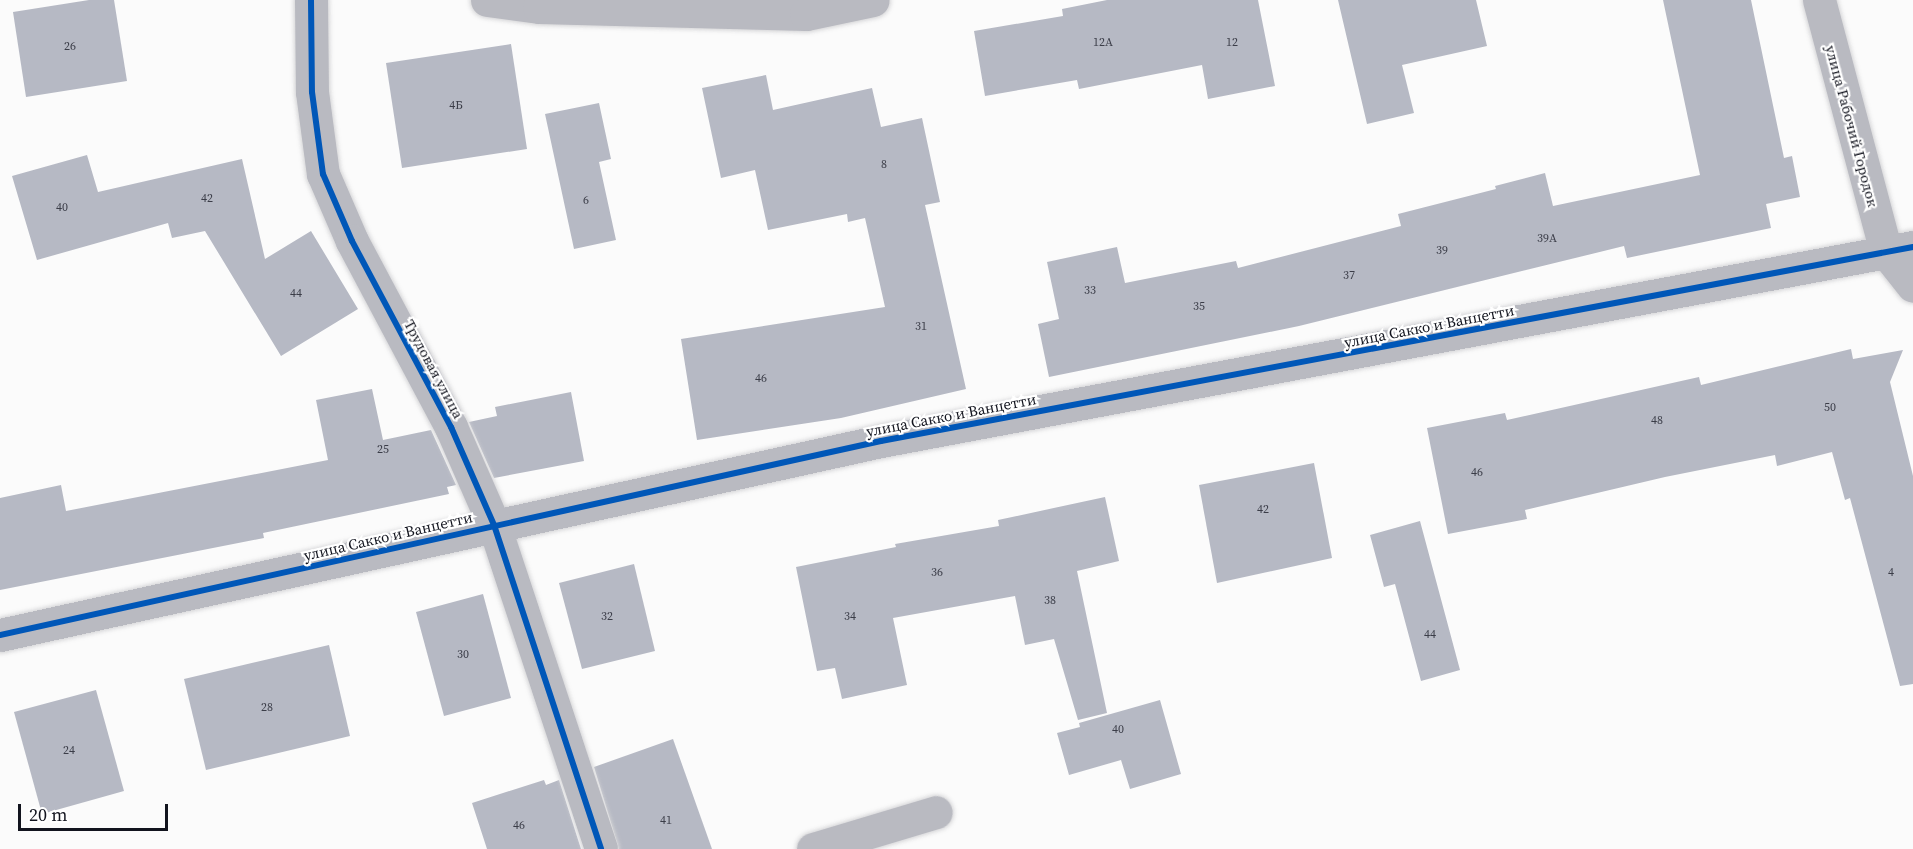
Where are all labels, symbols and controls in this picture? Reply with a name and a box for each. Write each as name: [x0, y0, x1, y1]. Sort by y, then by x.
house number: 12А: [1093, 36, 1113, 50]
house number: 12: [1226, 36, 1238, 50]
house number: 26: [64, 40, 76, 54]
street label: улица Рабочий Городок: [1822, 43, 1882, 209]
house number: 4Б: [449, 99, 463, 113]
house number: 8: [881, 158, 887, 172]
house number: 42: [201, 192, 213, 206]
house number: 6: [583, 194, 589, 208]
house number: 40: [56, 201, 68, 215]
house number: 39А: [1537, 232, 1557, 246]
house number: 39: [1436, 244, 1448, 258]
house number: 37: [1343, 269, 1355, 283]
house number: 33: [1084, 284, 1096, 298]
house number: 44: [290, 287, 302, 301]
house number: 35: [1193, 300, 1205, 314]
street label: улица Сакко и Ванцетти: [1342, 301, 1516, 351]
street label: Трудовая улица: [400, 316, 468, 422]
house number: 31: [915, 320, 927, 334]
house number: 46: [755, 372, 767, 386]
street label: улица Сакко и Ванцетти: [864, 390, 1038, 440]
house number: 50: [1824, 401, 1836, 415]
house number: 48: [1651, 414, 1663, 428]
house number: 25: [377, 443, 389, 457]
house number: 46: [1471, 466, 1483, 480]
house number: 42: [1257, 503, 1269, 517]
street label: улица Сакко и Ванцетти: [302, 508, 474, 564]
house number: 36: [931, 566, 943, 580]
house number: 4: [1888, 566, 1894, 580]
house number: 38: [1044, 594, 1056, 608]
house number: 32: [601, 610, 613, 624]
house number: 34: [844, 610, 856, 624]
house number: 44: [1424, 628, 1436, 642]
house number: 30: [457, 648, 469, 662]
house number: 28: [261, 701, 273, 715]
house number: 40: [1112, 723, 1124, 737]
house number: 24: [63, 744, 75, 758]
scale bar: [21, 792, 171, 830]
text: 20 m: [29, 802, 67, 827]
house number: 41: [660, 814, 672, 828]
house number: 46: [513, 819, 525, 833]

